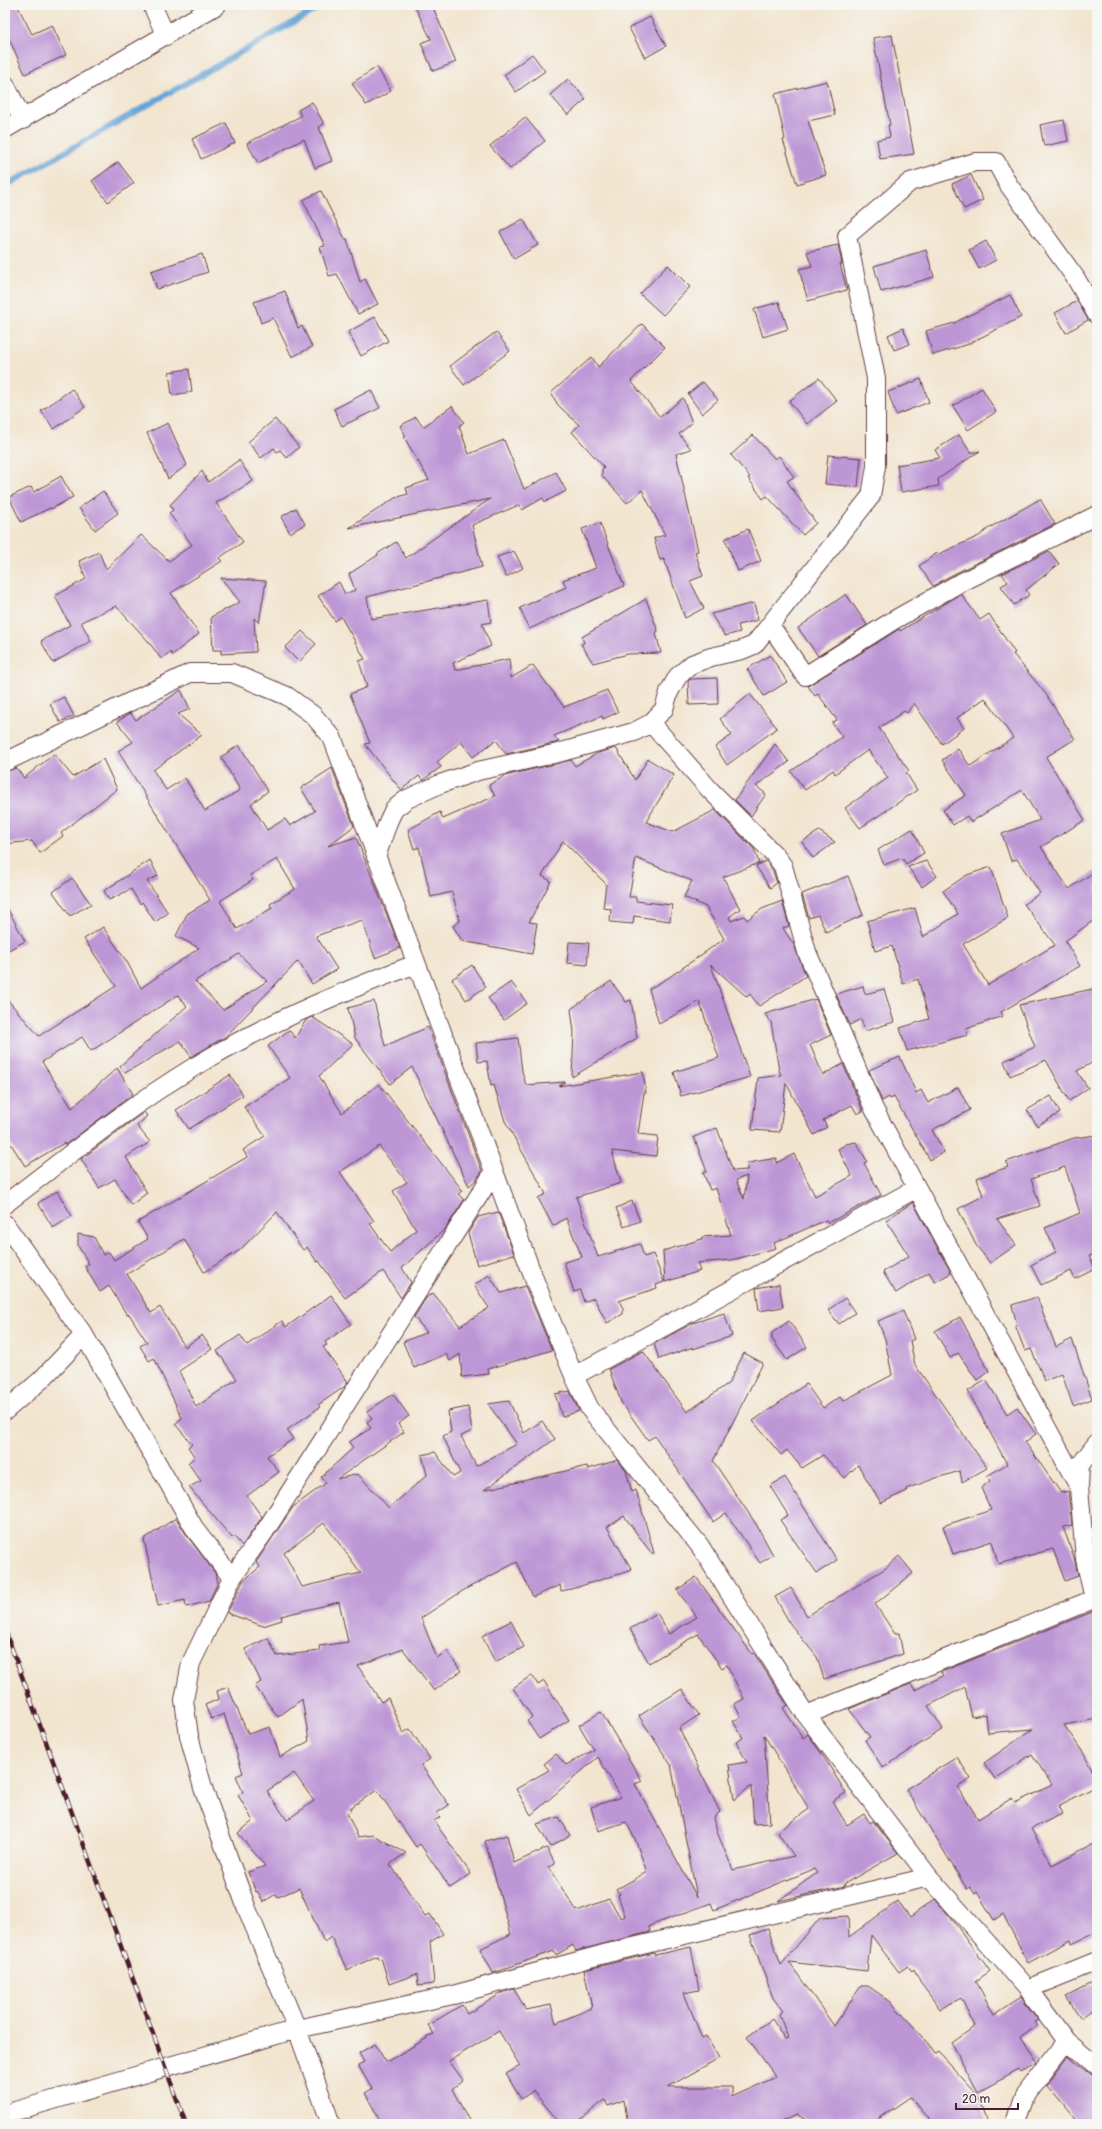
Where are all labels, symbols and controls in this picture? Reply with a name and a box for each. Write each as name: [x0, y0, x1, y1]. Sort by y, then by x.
scale bar: [956, 2085, 1018, 2111]
text: 20 m: [962, 2092, 991, 2107]

